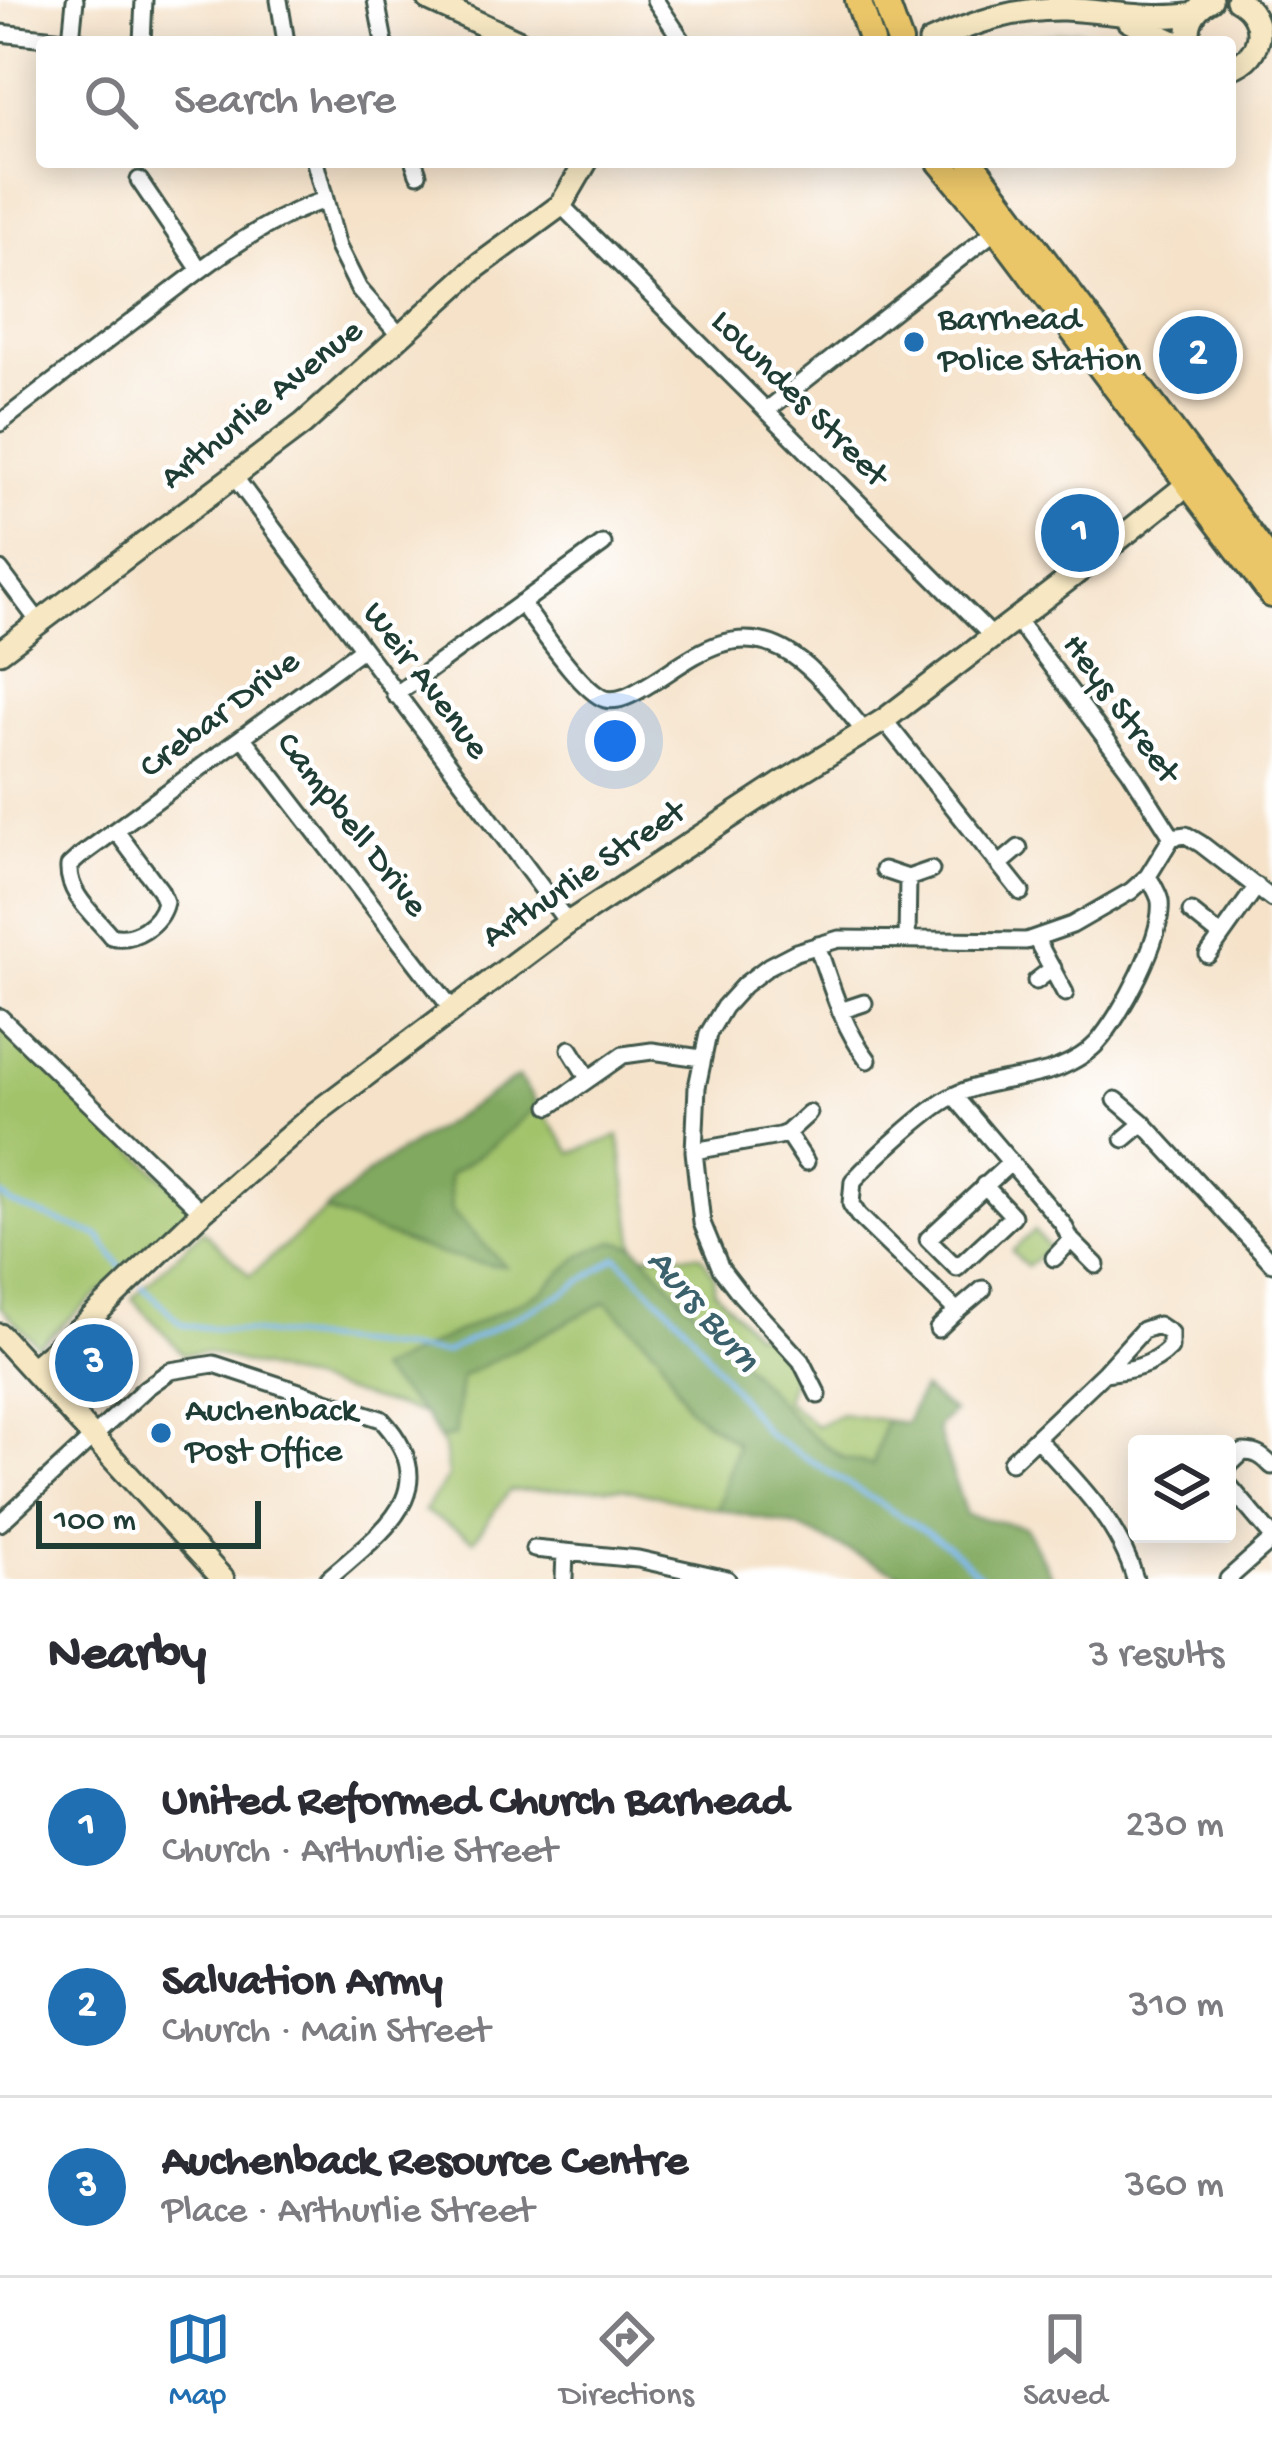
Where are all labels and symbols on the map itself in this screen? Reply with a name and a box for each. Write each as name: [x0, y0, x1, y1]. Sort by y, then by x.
place label: Barrhead Police Station: [937, 300, 1141, 384]
street label: Lowndes Street: [700, 302, 898, 500]
pin: 2: [1159, 310, 1237, 400]
street label: Arthurlie Avenue: [153, 311, 374, 501]
marker: Barrhead Police Station: [901, 329, 927, 355]
pin: 1: [1041, 488, 1119, 578]
street label: Weir Avenue: [351, 595, 498, 770]
street label: Heys Street: [1050, 627, 1190, 796]
street label: Crebar Drive: [132, 642, 310, 790]
your location: [585, 711, 645, 771]
street label: Campbell Drive: [264, 725, 436, 928]
street label: Arthurlie Street: [475, 790, 698, 960]
water label: Aurs Burn: [635, 1241, 768, 1384]
pin: 3: [55, 1318, 133, 1408]
place label: Auchenback Post Office: [184, 1391, 361, 1475]
marker: Auchenback Post Office: [148, 1420, 174, 1446]
scale bar: [36, 1495, 261, 1548]

